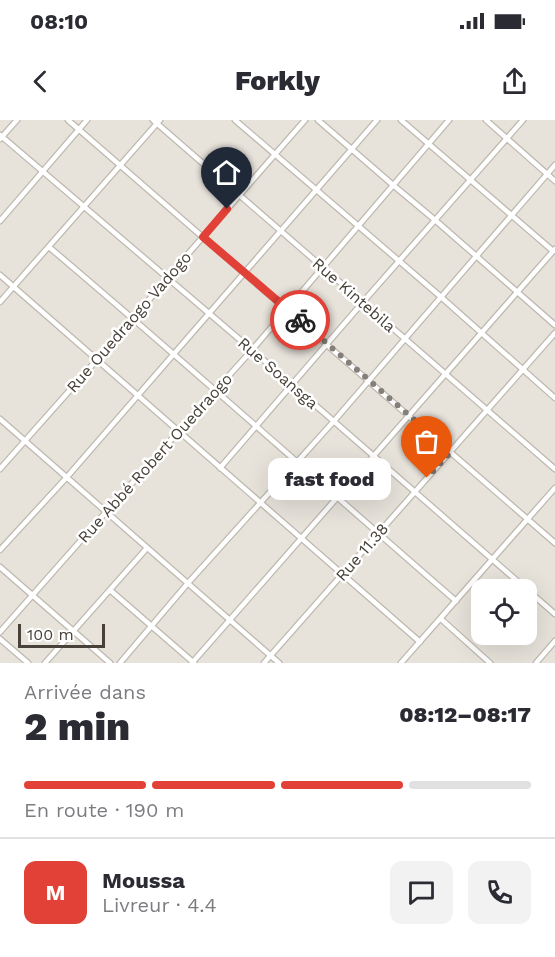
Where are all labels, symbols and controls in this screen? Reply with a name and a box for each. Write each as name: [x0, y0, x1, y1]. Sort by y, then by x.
text: 08:10: [30, 9, 88, 34]
icon: back: [24, 65, 57, 98]
text: Forkly: [235, 65, 320, 97]
icon: share: [498, 65, 531, 98]
pin: [201, 147, 252, 209]
icon: home: [210, 156, 243, 189]
street label: Rue Ouedraogo Vadogo: [63, 248, 195, 396]
street label: Rue Kintebila: [309, 254, 399, 336]
courier: [270, 290, 330, 350]
icon: bike: [284, 304, 317, 337]
street label: Rue Soansga: [234, 333, 322, 413]
street label: Rue Abbé Robert Ouedraogo: [74, 369, 236, 547]
pin: [401, 416, 452, 478]
icon: bag: [410, 425, 443, 458]
callout: fast food: [268, 457, 391, 499]
text: fast food: [285, 467, 374, 491]
street label: Rue 11.38: [332, 519, 392, 585]
map controls: [471, 579, 537, 645]
button: locate: [471, 579, 537, 645]
scale bar: [18, 621, 105, 648]
text: 100 m: [27, 625, 74, 644]
text: Arrivée dans: [24, 680, 146, 704]
text: 08:12–08:17: [399, 702, 531, 727]
text: 2 min: [24, 704, 130, 749]
text: En route · 190 m: [24, 798, 184, 822]
button: chat: [390, 861, 453, 924]
button: phone: [468, 861, 531, 924]
text: Moussa: [102, 868, 185, 893]
text: M: [45, 880, 66, 905]
text: Livreur · 4.4: [102, 893, 217, 917]

